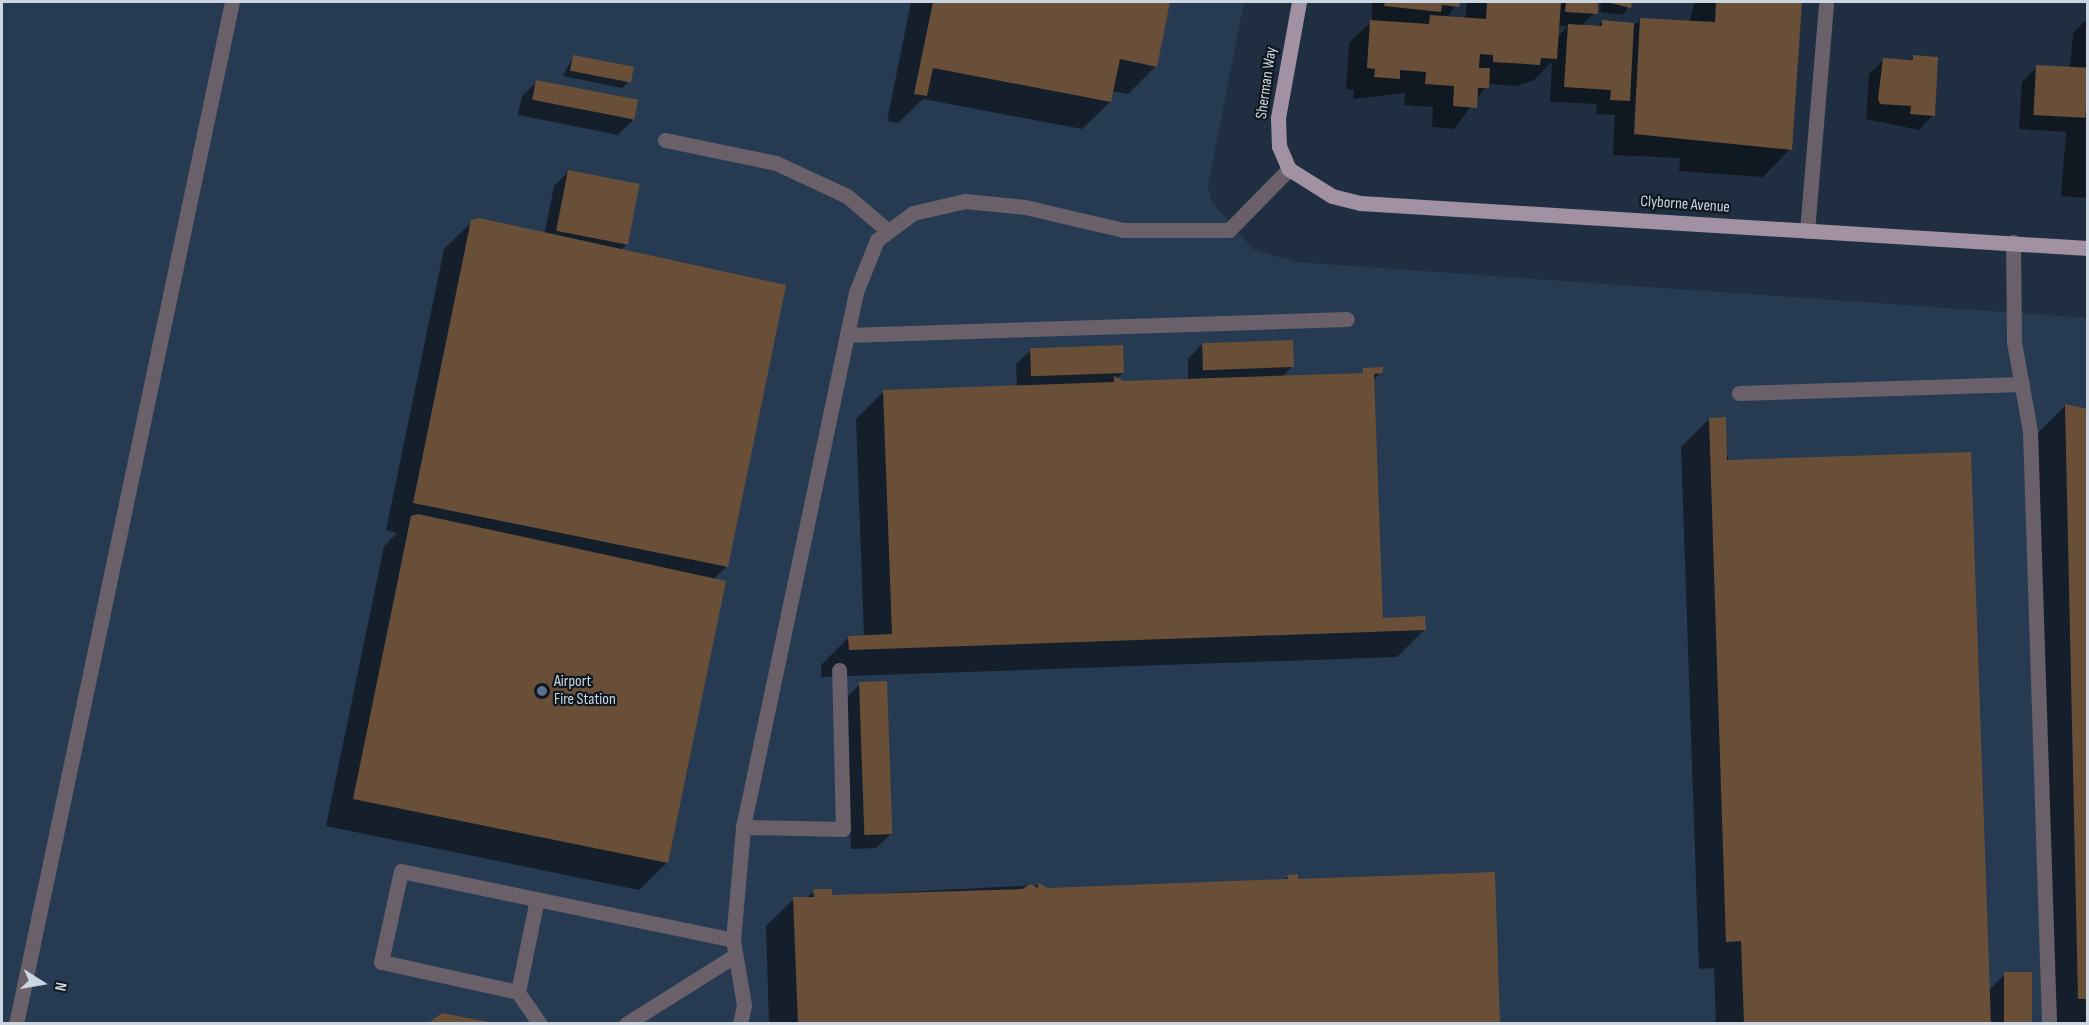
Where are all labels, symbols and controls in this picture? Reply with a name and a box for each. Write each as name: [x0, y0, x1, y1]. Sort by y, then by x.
street label: Sherman Way: [1252, 46, 1282, 120]
street label: Clyborne Avenue: [1640, 192, 1730, 218]
place label: Airport Fire Station: [554, 672, 616, 710]
marker: Airport Fire Station: [535, 684, 549, 698]
north arrow: [12, 953, 72, 1013]
text: N: [50, 981, 70, 993]

